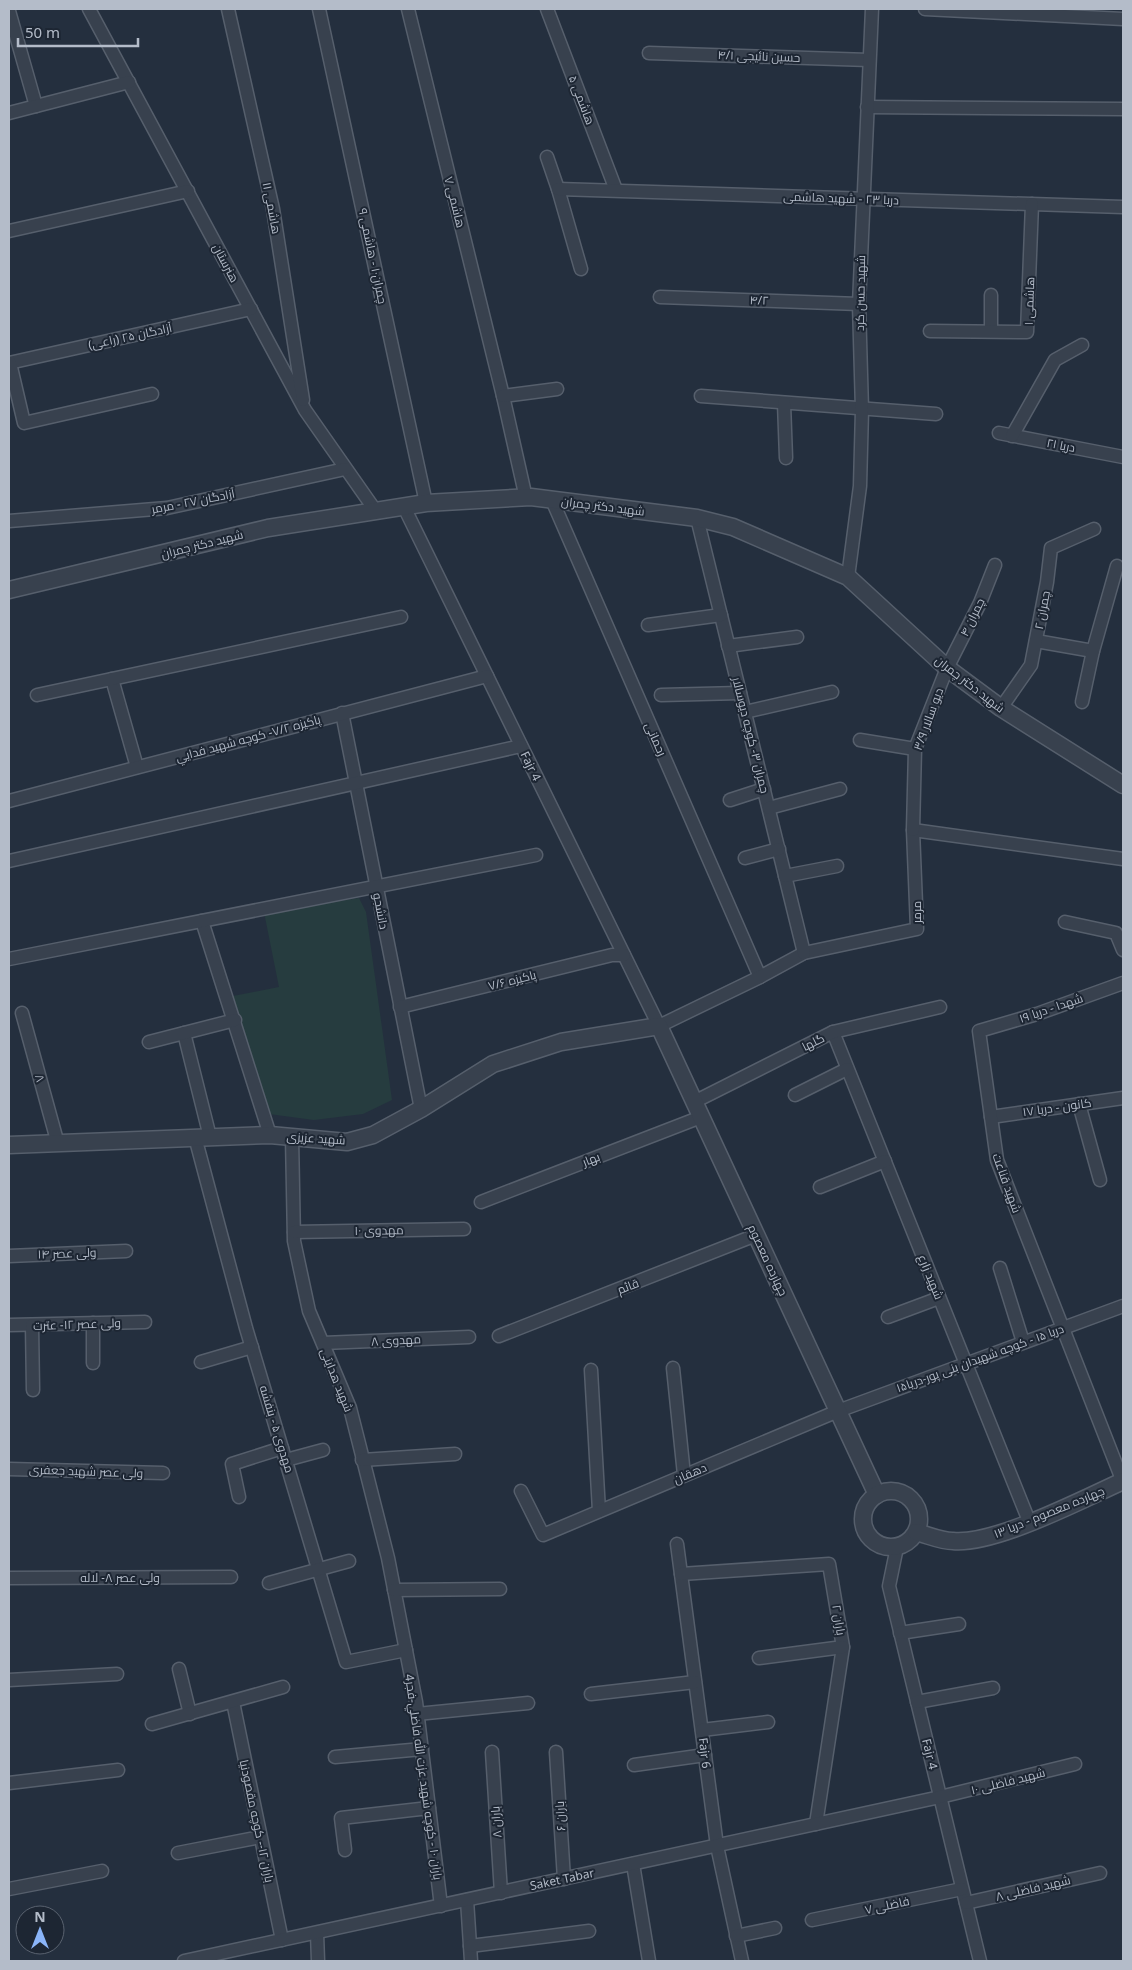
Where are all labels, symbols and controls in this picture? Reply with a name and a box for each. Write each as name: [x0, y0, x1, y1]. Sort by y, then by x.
scale bar: [18, 15, 138, 47]
text: 50 m: [25, 22, 60, 42]
street label: حسین نائیجی ۴/۱: [717, 46, 801, 66]
street label: هاشمی ۵: [565, 73, 599, 127]
street label: هاشمی ۷: [440, 175, 470, 229]
street label: هاشمی ۱۱: [259, 181, 285, 235]
street label: دریا ۲۳ - شهید هاشمی: [783, 187, 899, 209]
street label: چمران۱۰ - هاشمی ۹: [354, 207, 391, 306]
street label: هنرستان: [209, 241, 243, 285]
street label: شهید حسن کرد: [851, 255, 869, 331]
street label: هاشمی ۱: [1020, 276, 1038, 326]
street label: ۴/۲: [749, 291, 769, 309]
street label: آزادگان ۲۵ (راعی): [86, 319, 174, 353]
street label: دریا ۲۱: [1045, 434, 1077, 456]
street label: آزادگان ۲۷ - مرمر: [149, 484, 237, 518]
street label: شهید دکتر چمران: [560, 492, 646, 521]
street label: شهید دکتر چمران: [159, 526, 245, 563]
street label: چمران ۲: [1030, 589, 1055, 631]
street label: چمران ۴: [955, 595, 989, 639]
street label: شهید دکتر چمران: [931, 651, 1008, 717]
street label: چمران ۳- كوچه ديوسالار: [727, 674, 774, 795]
street label: دیو سالار ۳/۹: [909, 685, 947, 753]
street label: پاکیزه ۷/۲- كوچه شهيد فدايي: [174, 710, 324, 768]
street label: رحمانی: [641, 719, 671, 759]
street label: Fajr 4: [517, 748, 545, 784]
street label: دانشجو: [369, 891, 393, 931]
street label: مرمر: [908, 901, 925, 924]
street label: پاکیزه ۷/۶: [486, 966, 539, 995]
street label: شهدا - دریا ۱۹: [1017, 989, 1085, 1027]
street label: گلها: [799, 1029, 827, 1055]
street label: ۸: [31, 1072, 49, 1084]
street label: کانون - دریا ۱۷: [1022, 1094, 1092, 1120]
street label: شهید عزیزی: [286, 1127, 346, 1149]
street label: بهار: [579, 1148, 602, 1170]
street label: شهید قناعت: [988, 1151, 1026, 1215]
street label: مهدوی ۱۰: [354, 1221, 404, 1239]
street label: چهارده معصوم: [743, 1221, 792, 1299]
street label: ولی عصر ۱۴: [37, 1243, 97, 1263]
street label: شهید زارع: [914, 1252, 948, 1302]
street label: قائم: [615, 1274, 641, 1298]
street label: ولی عصر ۱۲- عترت: [33, 1314, 121, 1334]
street label: دریا ۱۵ - كوچه شهيدان بنی پور-دريا۱۵: [894, 1320, 1067, 1397]
street label: مهدوی ۸: [371, 1330, 421, 1350]
street label: شهید هدایتی: [316, 1346, 358, 1415]
street label: مهدوی ۵ - بنفشه: [256, 1383, 298, 1475]
street label: دهقان: [671, 1458, 709, 1488]
street label: ولی عصر شهید جعفری: [29, 1461, 143, 1481]
street label: چهارده معصوم - دریا ۱۳: [991, 1482, 1107, 1543]
street label: ولی عصر ۸- لاله: [80, 1569, 160, 1586]
street label: باران ۲: [828, 1604, 850, 1636]
street label: باران ۱۰ - كوچه شهيد عزت الله فاضلي-فجر4: [399, 1673, 447, 1881]
street label: Fajr 6: [695, 1737, 715, 1770]
street label: Fajr 4: [918, 1737, 942, 1771]
street label: باران ۱۲-- كوچه مقصودنيا: [235, 1758, 278, 1884]
street label: شهید فاضلی ۱۰: [969, 1764, 1047, 1798]
street label: باران ۶: [551, 1801, 569, 1831]
street label: باران ۸: [486, 1806, 506, 1838]
street label: Saket Tabar: [528, 1864, 596, 1894]
street label: شهید فاضلی ۸: [994, 1871, 1072, 1905]
street label: فاضلی ۷: [863, 1892, 911, 1918]
north arrow: [15, 1905, 65, 1955]
text: N: [34, 1907, 46, 1926]

